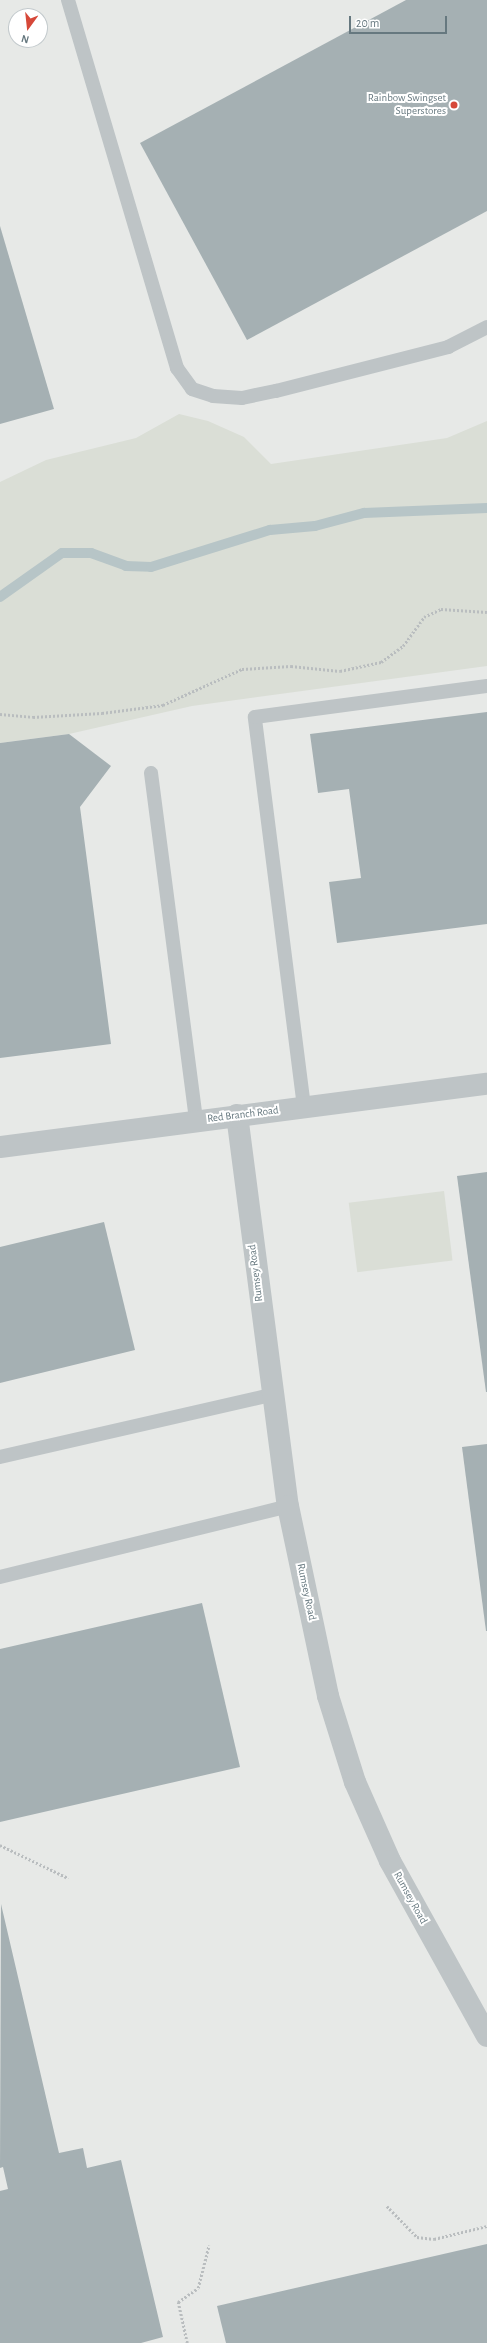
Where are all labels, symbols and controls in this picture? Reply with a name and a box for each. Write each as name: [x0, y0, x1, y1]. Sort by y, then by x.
north arrow: [8, 8, 48, 48]
scale bar: [351, 8, 449, 34]
text: 20 m: [356, 17, 379, 29]
text: N: [20, 33, 30, 45]
place label: Rainbow Swingset Superstores: [368, 92, 446, 118]
marker: Rainbow Swingset Superstores: [449, 100, 459, 110]
street label: Red Branch Road: [207, 1104, 279, 1126]
street label: Rumsey Road: [246, 1244, 266, 1302]
street label: Rumsey Road: [294, 1562, 318, 1622]
street label: Rumsey Road: [390, 1870, 430, 1926]

